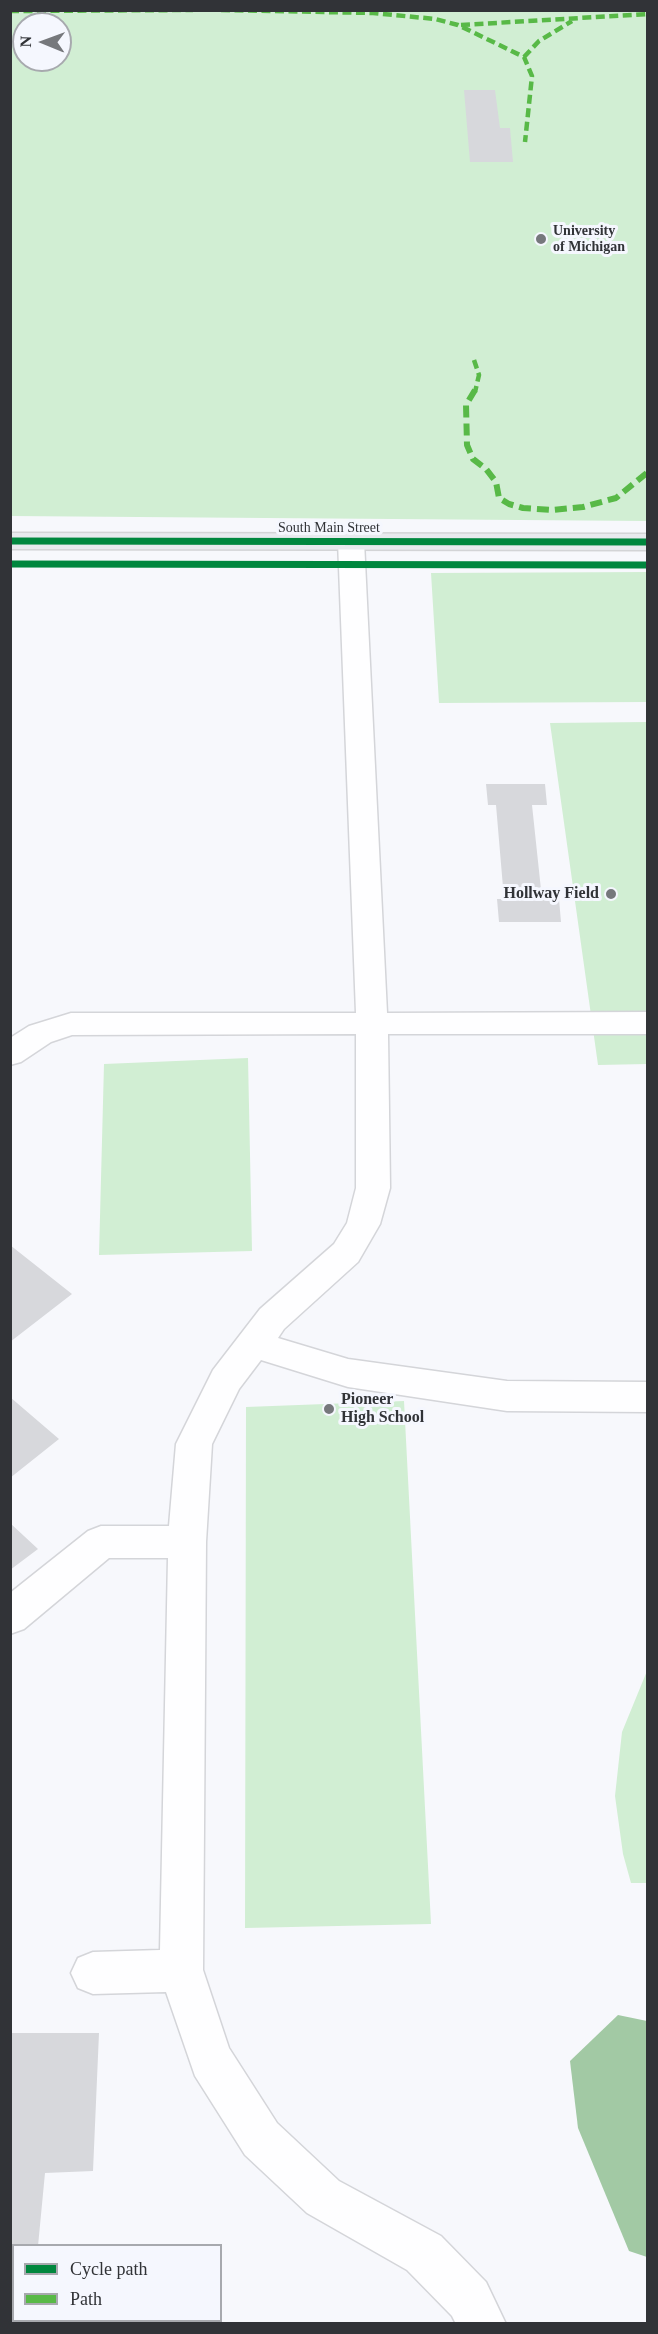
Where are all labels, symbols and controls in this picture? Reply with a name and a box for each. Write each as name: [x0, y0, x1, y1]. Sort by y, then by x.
north arrow: [12, 12, 72, 72]
text: N: [17, 36, 34, 48]
place label: University of Michigan: [553, 223, 625, 256]
marker: University of Michigan: [534, 232, 548, 246]
street label: South Main Street: [278, 520, 380, 536]
place label: Hollway Field: [503, 884, 599, 904]
marker: Hollway Field: [604, 887, 618, 901]
place label: Pioneer High School: [341, 1390, 424, 1428]
marker: Pioneer High School: [322, 1402, 336, 1416]
legend: [12, 2244, 222, 2322]
text: Cycle path: [70, 2259, 147, 2279]
text: Path: [70, 2289, 102, 2309]

